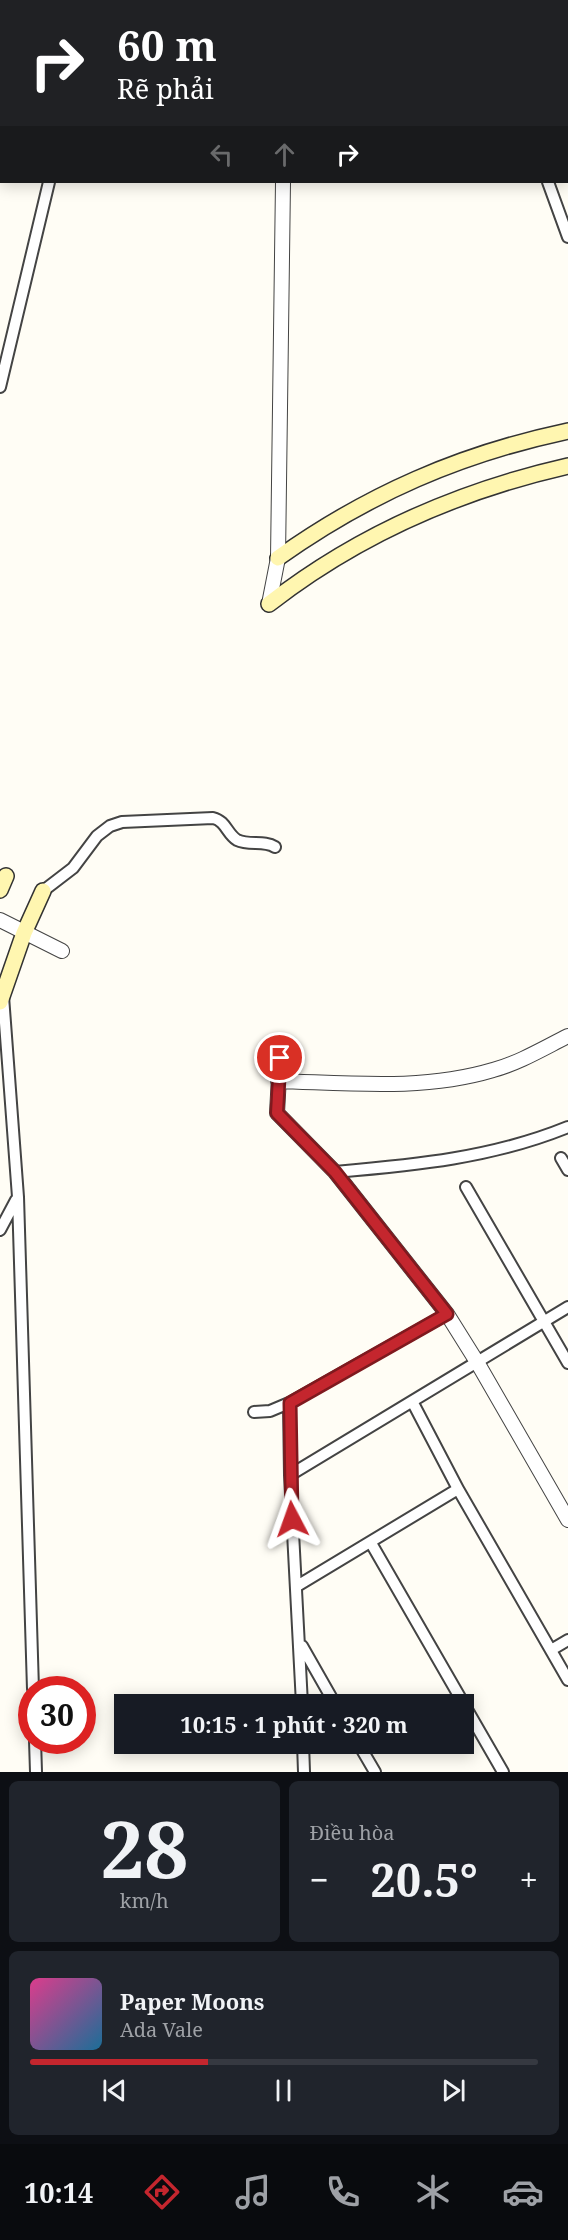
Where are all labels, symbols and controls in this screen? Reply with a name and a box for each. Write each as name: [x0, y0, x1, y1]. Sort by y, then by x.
text: 60 m: [117, 16, 217, 73]
icon: right: [18, 24, 96, 102]
text: Rẽ phải: [117, 70, 214, 107]
icon: left: [205, 138, 238, 171]
icon: ahead: [268, 138, 301, 171]
icon: right: [331, 138, 364, 171]
pin: [254, 1032, 305, 1083]
icon: arrive: [263, 1041, 296, 1074]
position arrow: [260, 1487, 324, 1551]
speed limit sign: 30: [18, 1676, 96, 1754]
text: 10:15 · 1 phút · 320 m: [180, 1709, 408, 1739]
text: 28: [100, 1795, 188, 1901]
text: Điều hòa: [310, 1819, 395, 1846]
text: 20.5°: [370, 1849, 478, 1910]
text: −: [310, 1857, 329, 1902]
text: +: [520, 1857, 538, 1902]
text: km/h: [120, 1887, 169, 1914]
text: Paper Moons: [120, 1986, 264, 2016]
text: Ada Vale: [120, 2016, 203, 2043]
icon: previous: [98, 2074, 131, 2107]
icon: pause: [267, 2074, 300, 2107]
icon: next: [437, 2074, 470, 2107]
icon: directions: [141, 2171, 183, 2213]
icon: music: [232, 2171, 274, 2213]
icon: phone: [322, 2171, 364, 2213]
icon: climate: [412, 2171, 454, 2213]
icon: car: [502, 2171, 544, 2213]
text: 10:14: [24, 2174, 93, 2211]

